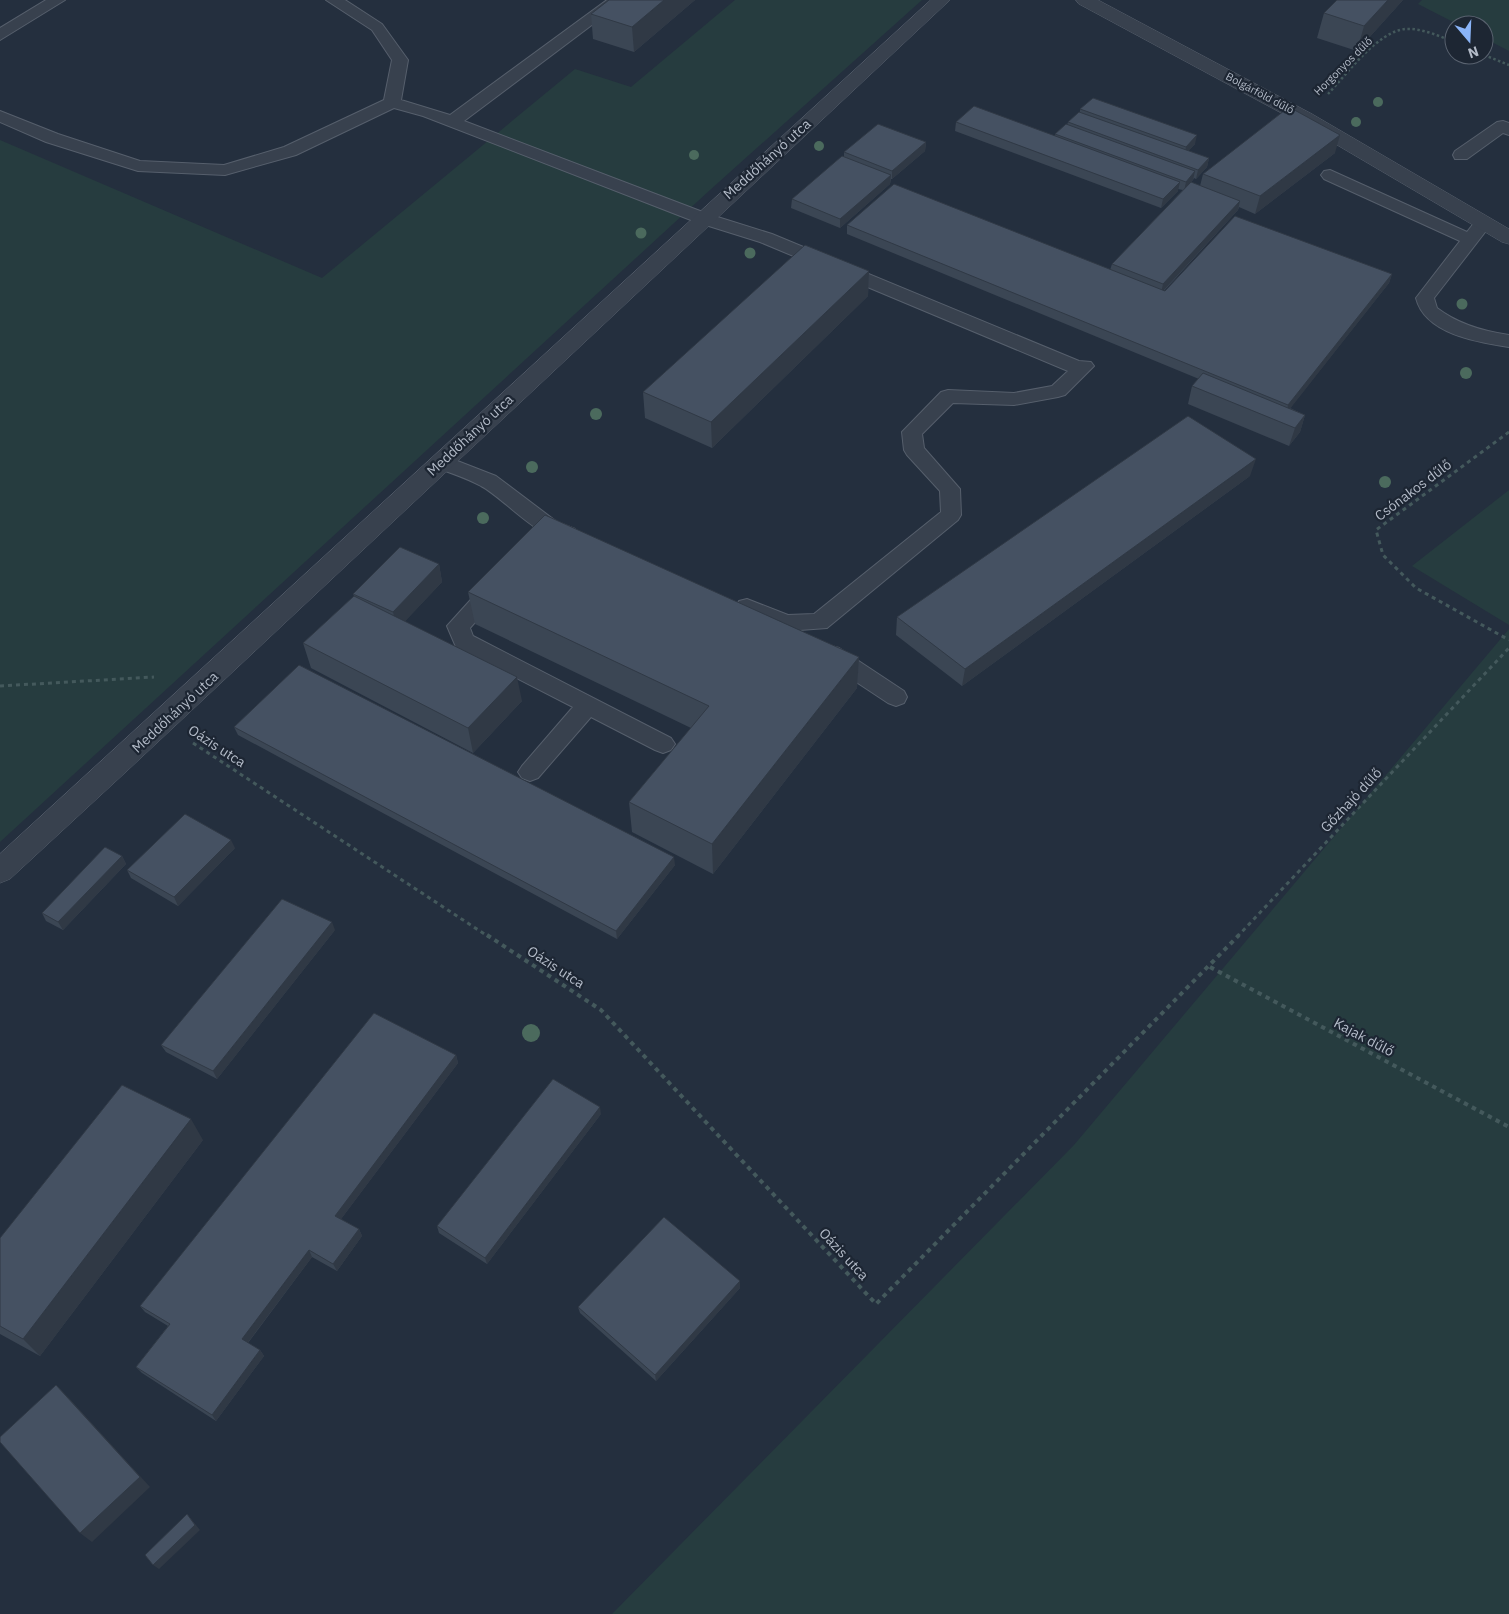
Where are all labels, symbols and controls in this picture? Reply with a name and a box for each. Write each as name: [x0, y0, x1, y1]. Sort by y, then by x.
north arrow: [1444, 15, 1494, 65]
street label: Horgonyos dűlő: [1311, 34, 1375, 98]
text: N: [1466, 42, 1481, 62]
street label: Bolgárföld dűlő: [1223, 69, 1297, 117]
street label: Meddőhányó utca: [719, 115, 815, 203]
street label: Meddőhányó utca: [423, 390, 517, 480]
street label: Csónakos dűlő: [1371, 455, 1455, 525]
street label: Meddőhányó utca: [128, 667, 222, 757]
street label: Oázis utca: [185, 721, 250, 771]
street label: Gőzhajó dűlő: [1317, 764, 1386, 836]
street label: Oázis utca: [524, 942, 589, 992]
street label: Kajak dűlő: [1331, 1014, 1397, 1060]
street label: Oázis utca: [815, 1224, 873, 1284]

